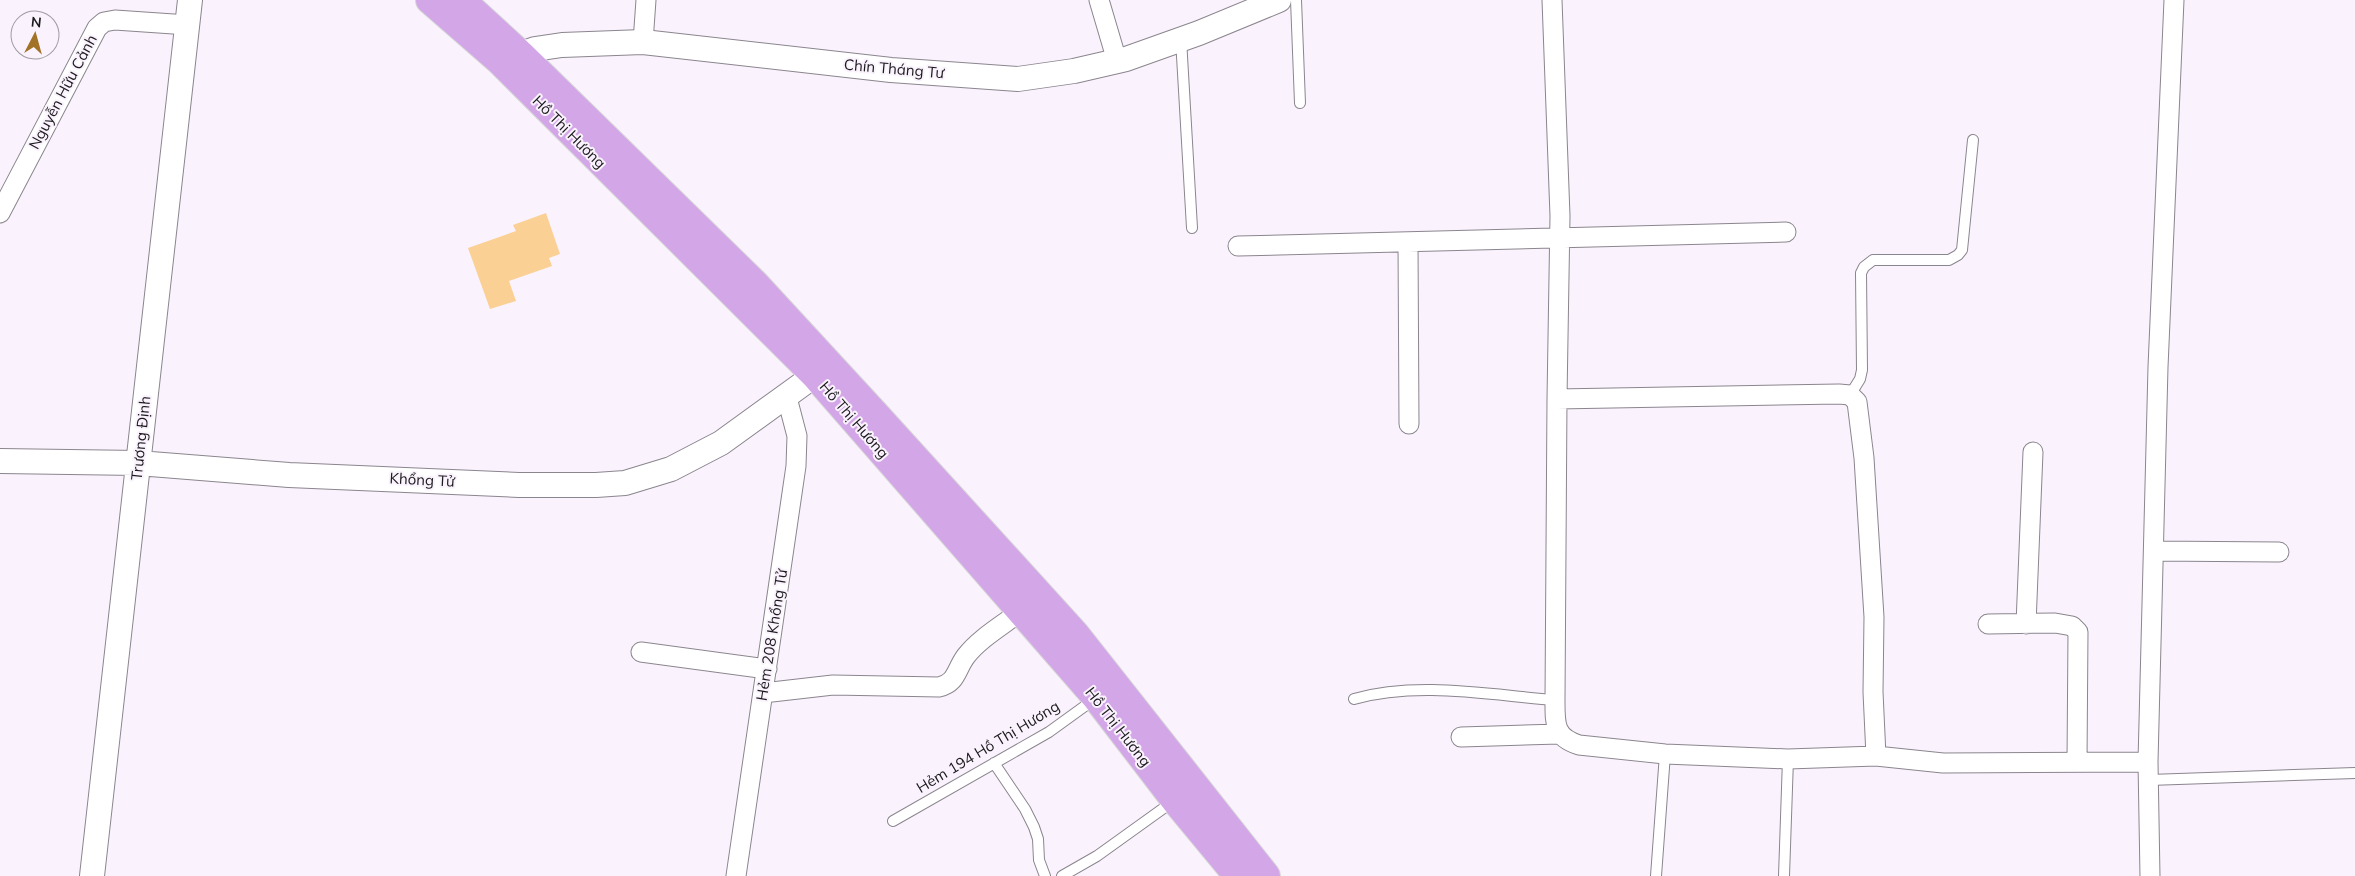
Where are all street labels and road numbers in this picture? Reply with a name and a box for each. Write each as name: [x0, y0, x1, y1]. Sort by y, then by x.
street label: Nguyễn Hữu Cảnh: [24, 31, 101, 152]
street label: Chín Tháng Tư: [843, 55, 946, 82]
street label: Hồ Thị Hương: [529, 91, 610, 172]
street label: Hồ Thị Hương: [816, 377, 893, 462]
street label: Trương Định: [127, 395, 154, 481]
street label: Khổng Tử: [389, 468, 456, 491]
street label: Hẻm 208 Khổng Tử: [752, 566, 791, 702]
street label: Hồ Thị Hương: [1081, 683, 1155, 770]
street label: Hẻm 194 Hồ Thị Hương: [913, 696, 1063, 797]

